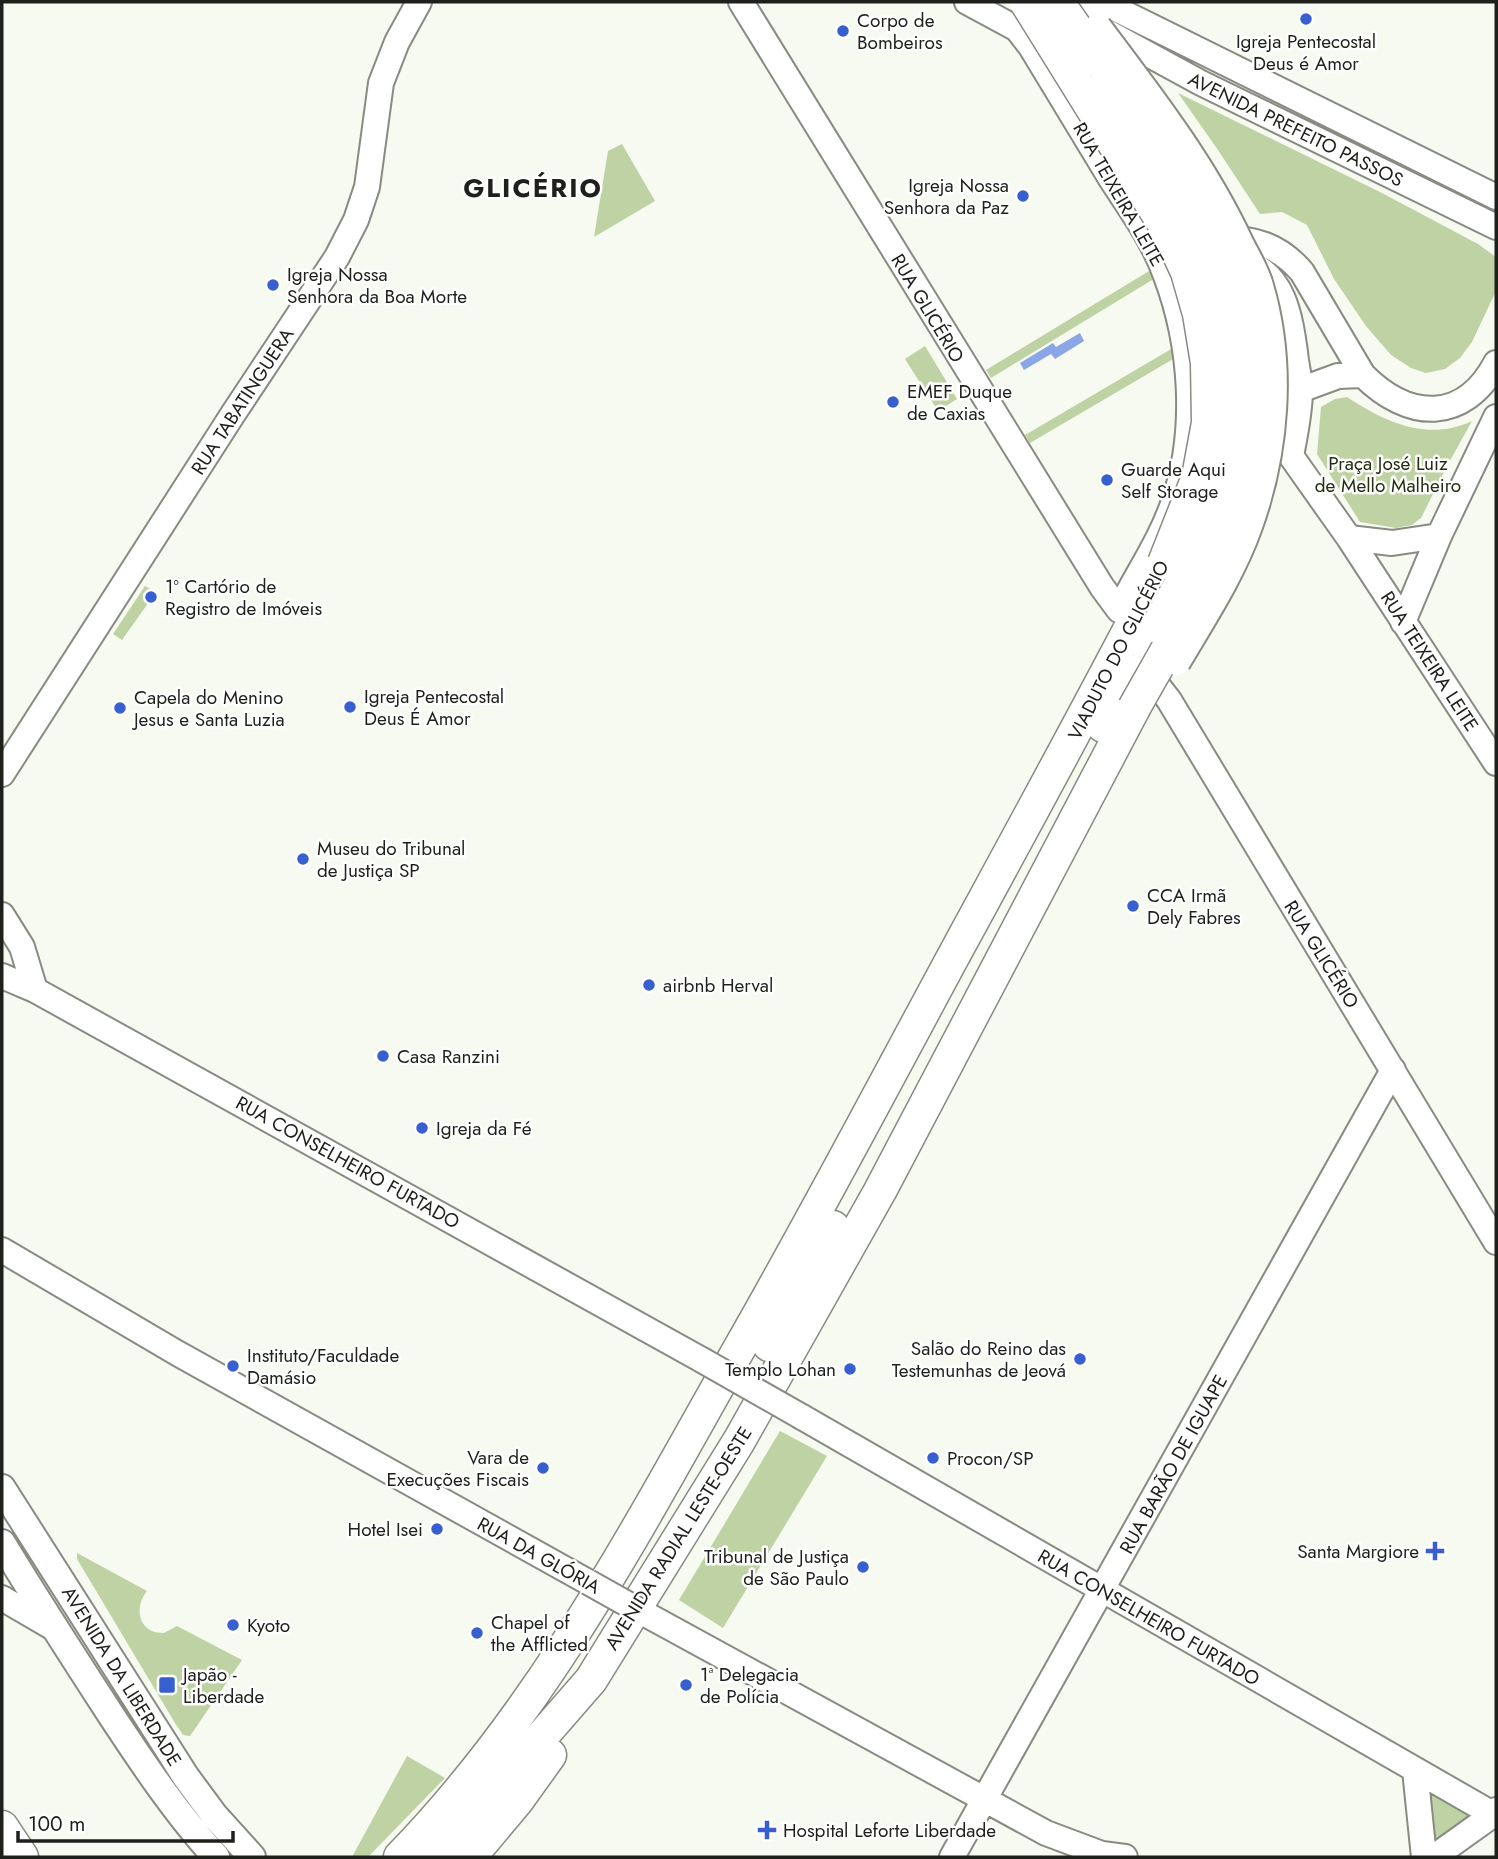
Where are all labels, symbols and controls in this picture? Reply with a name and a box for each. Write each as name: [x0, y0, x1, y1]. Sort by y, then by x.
place label: Corpo de Bombeiros: [857, 7, 943, 56]
marker: Igreja Pentecostal Deus é Amor: [1298, 11, 1314, 27]
marker: Corpo de Bombeiros: [835, 23, 851, 39]
place label: Igreja Pentecostal Deus é Amor: [1236, 28, 1376, 77]
street label: AVENIDA PREFEITO PASSOS: [1184, 66, 1408, 193]
street label: RUA TEIXEIRA LEITE: [1066, 117, 1171, 271]
district label: GLICÉRIO: [463, 169, 603, 207]
place label: Igreja Nossa Senhora da Paz: [884, 172, 1009, 221]
marker: Igreja Nossa Senhora da Paz: [1015, 188, 1031, 204]
street label: RUA GLICÉRIO: [884, 249, 971, 368]
place label: Igreja Nossa Senhora da Boa Morte: [287, 261, 467, 310]
marker: Igreja Nossa Senhora da Boa Morte: [265, 277, 281, 293]
street label: RUA TABATINGUERA: [185, 322, 300, 480]
place label: EMEF Duque de Caxias: [907, 378, 1012, 427]
marker: EMEF Duque de Caxias: [885, 394, 901, 410]
park label: Praça José Luiz de Mello Malheiro: [1315, 450, 1461, 499]
place label: Guarde Aqui Self Storage: [1121, 456, 1226, 505]
marker: Guarde Aqui Self Storage: [1099, 472, 1115, 488]
street label: VIADUTO DO GLICÉRIO: [1061, 556, 1176, 745]
place label: 1º Cartório de Registro de Imóveis: [165, 573, 322, 622]
street label: RUA TEIXEIRA LEITE: [1374, 586, 1485, 737]
marker: 1º Cartório de Registro de Imóveis: [143, 589, 159, 605]
place label: Igreja Pentecostal Deus É Amor: [364, 683, 504, 732]
place label: Capela do Menino Jesus e Santa Luzia: [131, 684, 285, 733]
marker: Igreja Pentecostal Deus É Amor: [342, 699, 358, 715]
marker: Capela do Menino Jesus e Santa Luzia: [112, 700, 128, 716]
place label: Museu do Tribunal de Justiça SP: [317, 835, 465, 884]
marker: Museu do Tribunal de Justiça SP: [295, 851, 311, 867]
place label: CCA Irmã Dely Fabres: [1147, 882, 1241, 931]
street label: RUA GLICÉRIO: [1278, 895, 1365, 1013]
marker: CCA Irmã Dely Fabres: [1125, 898, 1141, 914]
place label: airbnb Herval: [663, 972, 773, 999]
marker: airbnb Herval: [641, 977, 657, 993]
place label: Casa Ranzini: [397, 1043, 500, 1070]
marker: Casa Ranzini: [375, 1048, 391, 1064]
street label: RUA CONSELHEIRO FURTADO: [231, 1089, 465, 1235]
place label: Igreja da Fé: [436, 1115, 532, 1142]
marker: Igreja da Fé: [414, 1120, 430, 1136]
place label: Salão do Reino das Testemunhas de Jeová: [892, 1335, 1066, 1384]
place label: Instituto/Faculdade Damásio: [247, 1342, 399, 1391]
marker: Salão do Reino das Testemunhas de Jeová: [1072, 1351, 1088, 1367]
place label: Templo Lohan: [725, 1356, 836, 1383]
marker: Instituto/Faculdade Damásio: [225, 1358, 241, 1374]
marker: Templo Lohan: [842, 1361, 858, 1377]
street label: RUA BARÃO DE IGUAPE: [1113, 1370, 1234, 1559]
street label: AVENIDA RADIAL LESTE-OESTE: [598, 1421, 758, 1655]
place label: Vara de Execuções Fiscais: [386, 1444, 529, 1493]
place label: Procon/SP: [947, 1445, 1034, 1472]
marker: Procon/SP: [925, 1450, 941, 1466]
marker: Vara de Execuções Fiscais: [535, 1460, 551, 1476]
street label: RUA DA GLÓRIA: [472, 1510, 606, 1601]
place label: Hotel Isei: [348, 1516, 423, 1543]
marker: Hotel Isei: [429, 1521, 445, 1537]
place label: Santa Margiore: [1297, 1538, 1419, 1565]
marker: Santa Margiore: [1425, 1541, 1445, 1561]
place label: Tribunal de Justiça de São Paulo: [704, 1543, 849, 1592]
street label: RUA CONSELHEIRO FURTADO: [1033, 1543, 1265, 1692]
marker: Tribunal de Justiça de São Paulo: [855, 1559, 871, 1575]
street label: AVENIDA DA LIBERDADE: [55, 1581, 188, 1771]
place label: Chapel of the Afflicted: [491, 1609, 588, 1658]
place label: Kyoto: [247, 1612, 290, 1639]
marker: Kyoto: [225, 1617, 241, 1633]
marker: Chapel of the Afflicted: [469, 1625, 485, 1641]
place label: Japão - Liberdade: [180, 1661, 264, 1710]
place label: 1ª Delegacia de Polícia: [700, 1661, 799, 1710]
marker: Japão - Liberdade: [157, 1675, 177, 1695]
marker: 1ª Delegacia de Polícia: [678, 1677, 694, 1693]
scale bar: [18, 1800, 233, 1844]
text: 100 m: [28, 1809, 85, 1839]
place label: Hospital Leforte Liberdade: [783, 1817, 996, 1844]
marker: Hospital Leforte Liberdade: [757, 1820, 777, 1840]

